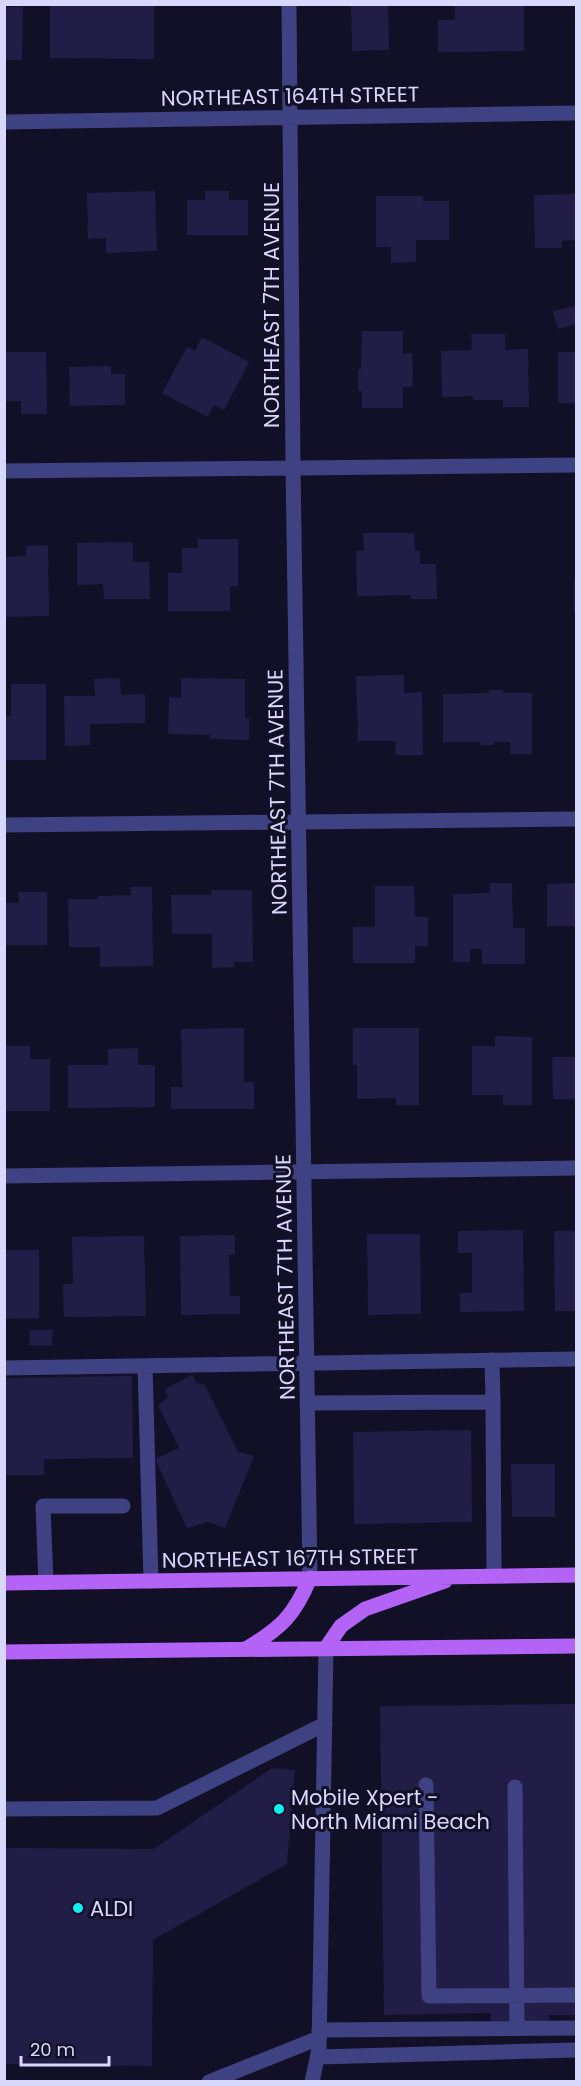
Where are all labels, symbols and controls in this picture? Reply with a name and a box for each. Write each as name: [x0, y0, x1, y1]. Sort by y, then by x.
street label: NORTHEAST 164TH STREET: [161, 79, 419, 113]
street label: NORTHEAST 7TH AVENUE: [257, 182, 286, 428]
street label: NORTHEAST 7TH AVENUE: [260, 669, 294, 915]
street label: NORTHEAST 7TH AVENUE: [268, 1154, 302, 1400]
street label: NORTHEAST 167TH STREET: [161, 1541, 419, 1575]
place label: Mobile Xpert - North Miami Beach: [291, 1783, 490, 1836]
marker: Mobile Xpert - North Miami Beach: [272, 1802, 286, 1816]
place label: ALDI: [90, 1894, 133, 1923]
marker: ALDI: [71, 1901, 85, 1915]
scale bar: [21, 2029, 110, 2067]
text: 20 m: [30, 2037, 75, 2062]

